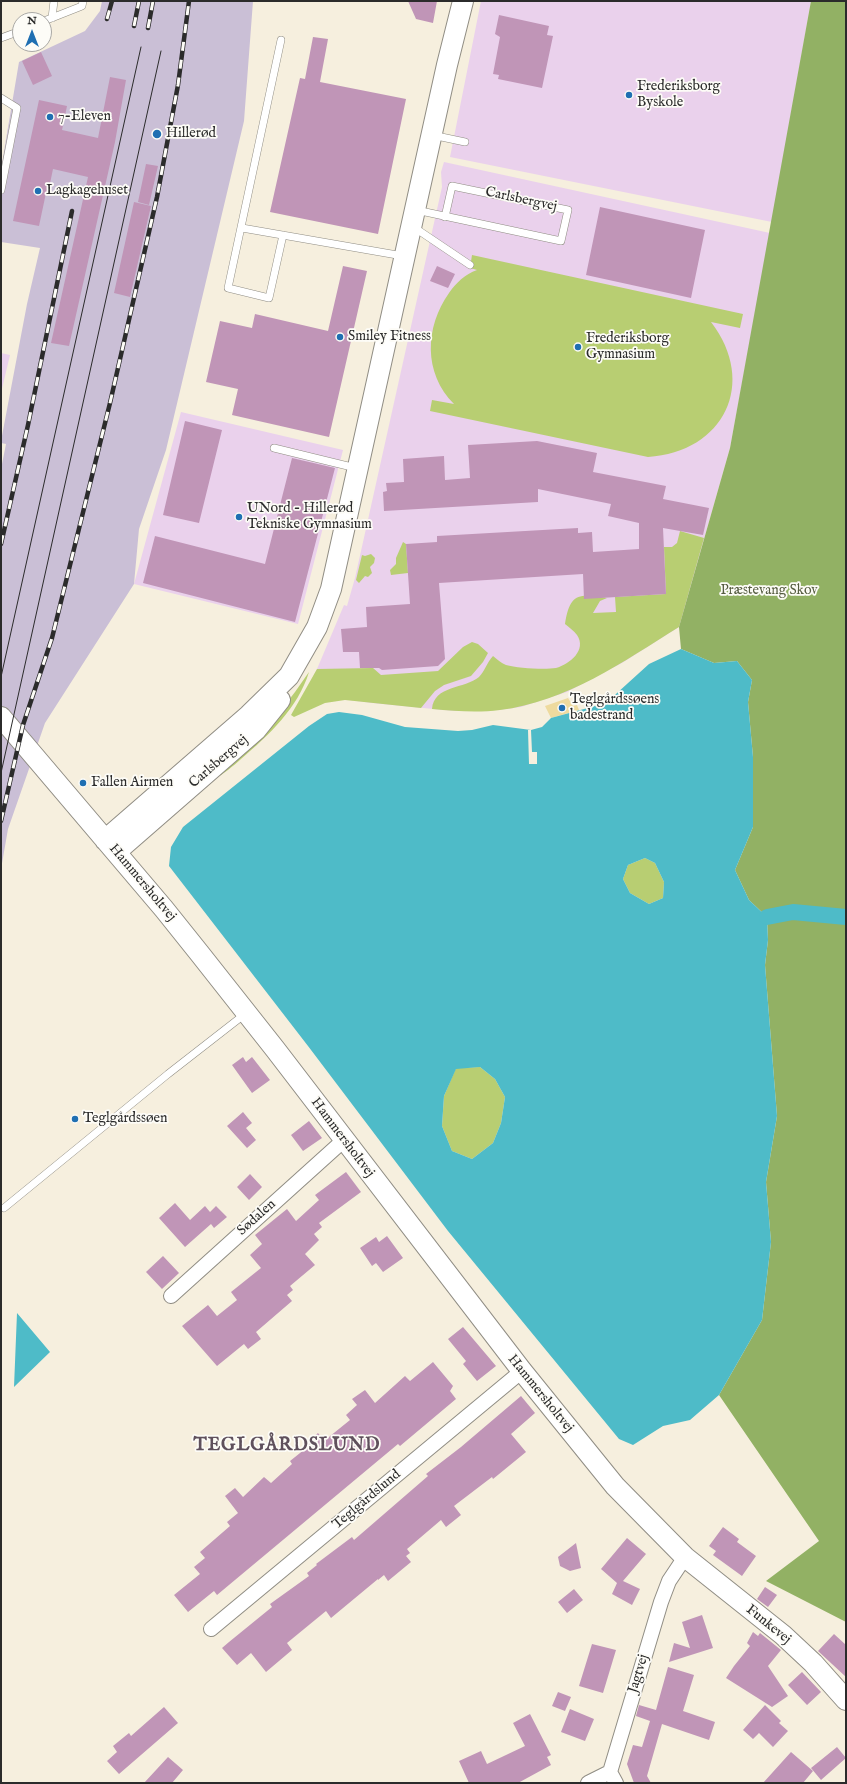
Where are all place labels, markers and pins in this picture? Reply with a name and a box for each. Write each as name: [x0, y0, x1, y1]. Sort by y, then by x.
place label: Frederiksborg Byskole: [637, 79, 720, 112]
marker: Frederiksborg Byskole: [624, 90, 634, 100]
place label: 7-Eleven: [58, 109, 111, 125]
marker: 7-Eleven: [45, 112, 55, 122]
place label: Hillerød: [166, 126, 216, 142]
marker: Hillerød: [151, 128, 163, 140]
place label: Lagkagehuset: [46, 183, 128, 199]
marker: Lagkagehuset: [33, 186, 43, 196]
place label: Smiley Fitness: [348, 329, 431, 345]
place label: Frederiksborg Gymnasium: [586, 331, 669, 364]
marker: Smiley Fitness: [335, 332, 345, 342]
marker: Frederiksborg Gymnasium: [573, 342, 583, 352]
place label: UNord - Hillerød Tekniske Gymnasium: [247, 501, 372, 534]
marker: UNord - Hillerød Tekniske Gymnasium: [234, 512, 244, 522]
place label: Teglgårdssøens badestrand: [570, 692, 659, 724]
marker: Teglgårdssøens badestrand: [557, 703, 567, 713]
place label: Fallen Airmen: [91, 775, 173, 791]
marker: Fallen Airmen: [78, 778, 88, 788]
place label: Teglgårdssøen: [83, 1111, 167, 1127]
marker: Teglgårdssøen: [70, 1114, 80, 1124]

